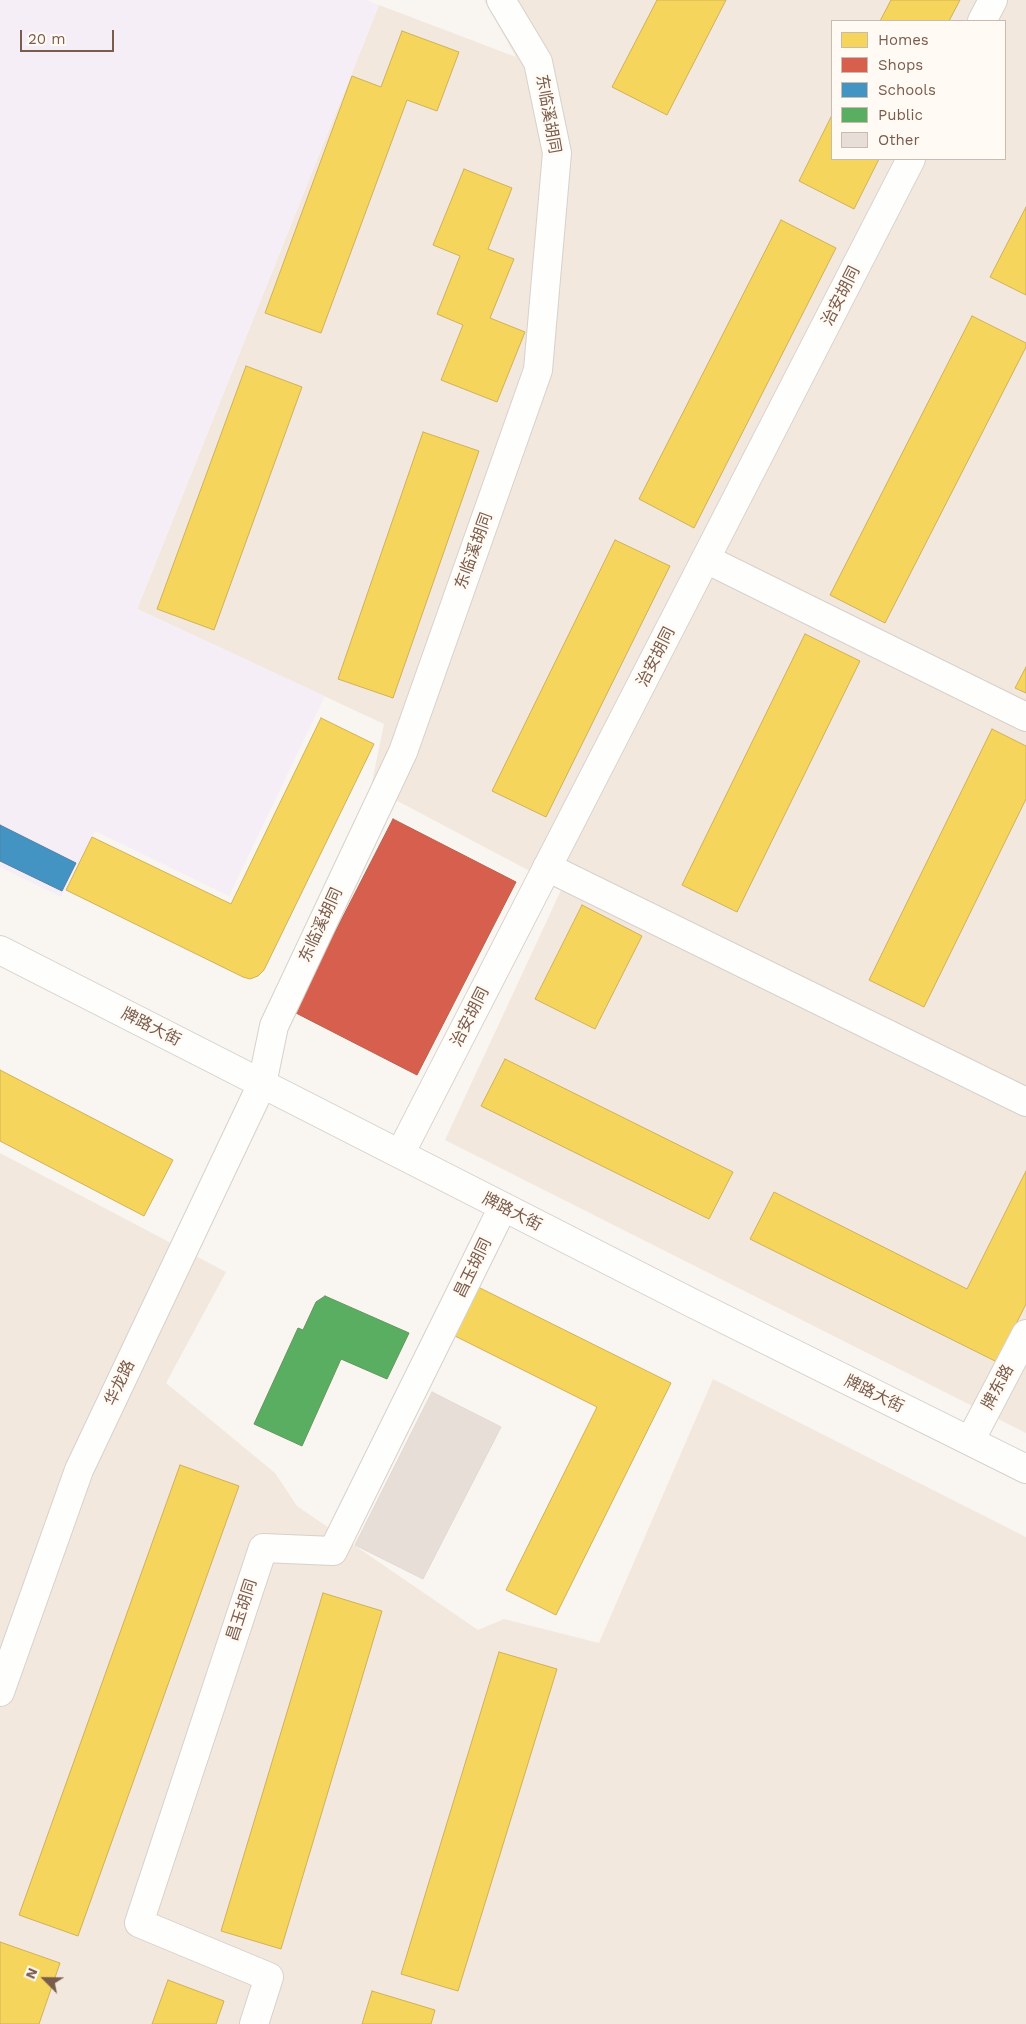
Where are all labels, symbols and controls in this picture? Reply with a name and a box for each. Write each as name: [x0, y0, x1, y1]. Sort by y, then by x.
scale bar: [22, 20, 116, 52]
legend: [831, 20, 1006, 160]
text: 20 m: [28, 30, 66, 48]
text: Homes: [878, 31, 929, 49]
text: Shops: [878, 56, 923, 74]
street label: 东临溪胡同: [532, 73, 564, 155]
text: Schools: [878, 81, 936, 99]
text: Public: [878, 106, 923, 124]
text: Other: [878, 131, 920, 149]
street label: 治安胡同: [818, 263, 864, 329]
street label: 东临溪胡同: [451, 510, 497, 592]
street label: 治安胡同: [633, 624, 679, 690]
street label: 东临溪胡同: [295, 885, 347, 965]
street label: 治安胡同: [447, 984, 493, 1050]
street label: 牌路大街: [118, 1004, 184, 1050]
street label: 牌路大街: [479, 1189, 545, 1235]
street label: 昌玉胡同: [450, 1235, 496, 1301]
street label: 华龙路: [101, 1357, 139, 1409]
street label: 牌东路: [978, 1361, 1018, 1413]
street label: 牌路大街: [841, 1371, 907, 1417]
street label: 昌玉胡同: [223, 1577, 261, 1643]
north arrow: [20, 1954, 70, 2004]
text: N: [22, 1965, 41, 1981]

